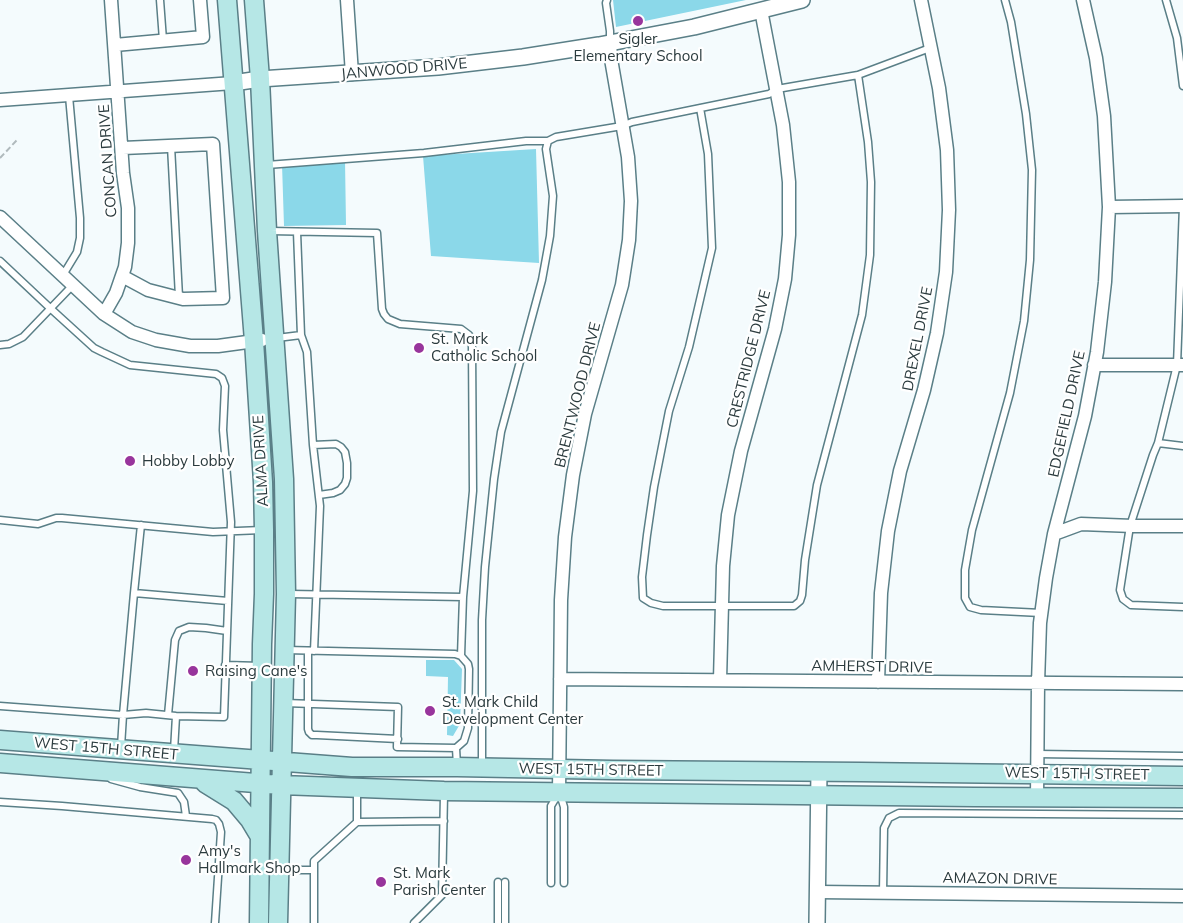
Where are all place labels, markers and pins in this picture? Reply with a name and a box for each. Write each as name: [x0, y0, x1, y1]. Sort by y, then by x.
marker: Sigler Elementary School: [631, 14, 645, 28]
place label: Sigler Elementary School: [574, 30, 702, 65]
place label: St. Mark Catholic School: [431, 330, 537, 365]
marker: St. Mark Catholic School: [412, 341, 426, 355]
place label: Hobby Lobby: [142, 452, 234, 470]
marker: Hobby Lobby: [123, 454, 137, 468]
place label: Raising Cane's: [205, 662, 307, 680]
marker: Raising Cane's: [186, 664, 200, 678]
place label: St. Mark Child Development Center: [442, 693, 583, 728]
marker: St. Mark Child Development Center: [423, 704, 437, 718]
place label: Amy's Hallmark Shop: [198, 842, 301, 877]
marker: Amy's Hallmark Shop: [179, 853, 193, 867]
place label: St. Mark Parish Center: [393, 864, 486, 899]
marker: St. Mark Parish Center: [374, 875, 388, 889]

